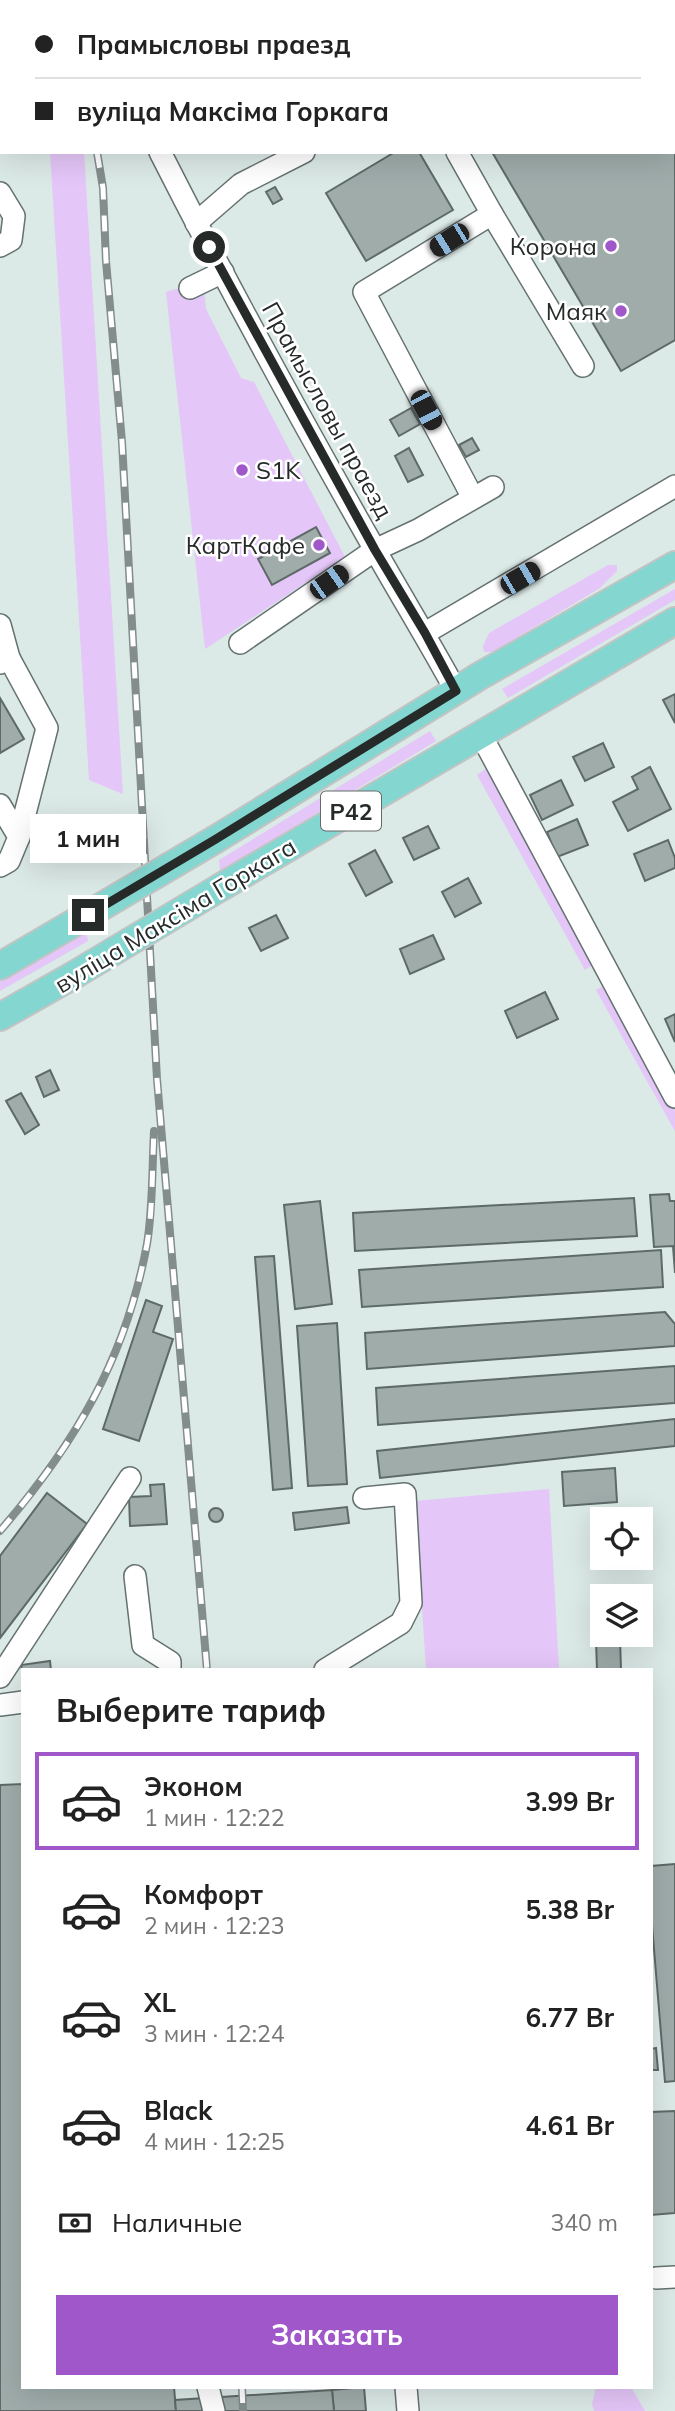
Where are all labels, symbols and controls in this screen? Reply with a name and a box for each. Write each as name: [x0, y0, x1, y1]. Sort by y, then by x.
text: Прамысловы праезд: [77, 28, 351, 61]
text: вуліца Максіма Горкага: [77, 95, 389, 128]
car: [426, 220, 473, 260]
route start: [193, 231, 225, 263]
place label: Корона: [510, 231, 597, 261]
marker: Корона: [603, 238, 619, 254]
street label: Прамысловы праезд: [256, 296, 400, 524]
place label: Маяк: [546, 296, 607, 326]
marker: Маяк: [613, 303, 629, 319]
car: [407, 387, 446, 433]
place label: S1K: [256, 455, 301, 485]
marker: S1K: [234, 462, 250, 478]
place label: КартКафе: [186, 530, 305, 560]
marker: КартКафе: [311, 537, 327, 553]
car: [497, 558, 544, 598]
car: [306, 561, 353, 603]
road number: Р42: [321, 792, 381, 831]
callout: 1 мин: [30, 814, 146, 862]
text: 1 мин: [56, 824, 120, 853]
street label: вуліца Максіма Горкага: [49, 831, 301, 999]
route end: [72, 899, 104, 931]
map controls: [590, 1507, 653, 1647]
button: locate: [590, 1507, 653, 1570]
button: layers: [590, 1584, 653, 1647]
text: Выберите тариф: [56, 1690, 326, 1730]
icon: car: [60, 1770, 123, 1833]
text: Эконом: [144, 1770, 243, 1803]
text: 3.99 Br: [525, 1785, 614, 1818]
text: 1 мин · 12:22: [144, 1803, 284, 1832]
icon: car: [60, 1878, 123, 1941]
text: Комфорт: [144, 1878, 263, 1911]
text: 5.38 Br: [525, 1893, 614, 1926]
text: 2 мин · 12:23: [144, 1911, 284, 1940]
icon: car: [60, 1986, 123, 2049]
text: XL: [144, 1986, 176, 2019]
text: 6.77 Br: [525, 2001, 614, 2034]
text: 3 мин · 12:24: [144, 2019, 284, 2048]
icon: car: [60, 2094, 123, 2157]
text: Black: [144, 2094, 212, 2127]
text: 4.61 Br: [525, 2109, 614, 2142]
text: 4 мин · 12:25: [144, 2127, 284, 2156]
icon: cash: [56, 2204, 94, 2242]
text: Наличные: [112, 2206, 242, 2239]
text: 340 m: [550, 2208, 618, 2237]
button: Заказать: [56, 2295, 618, 2375]

